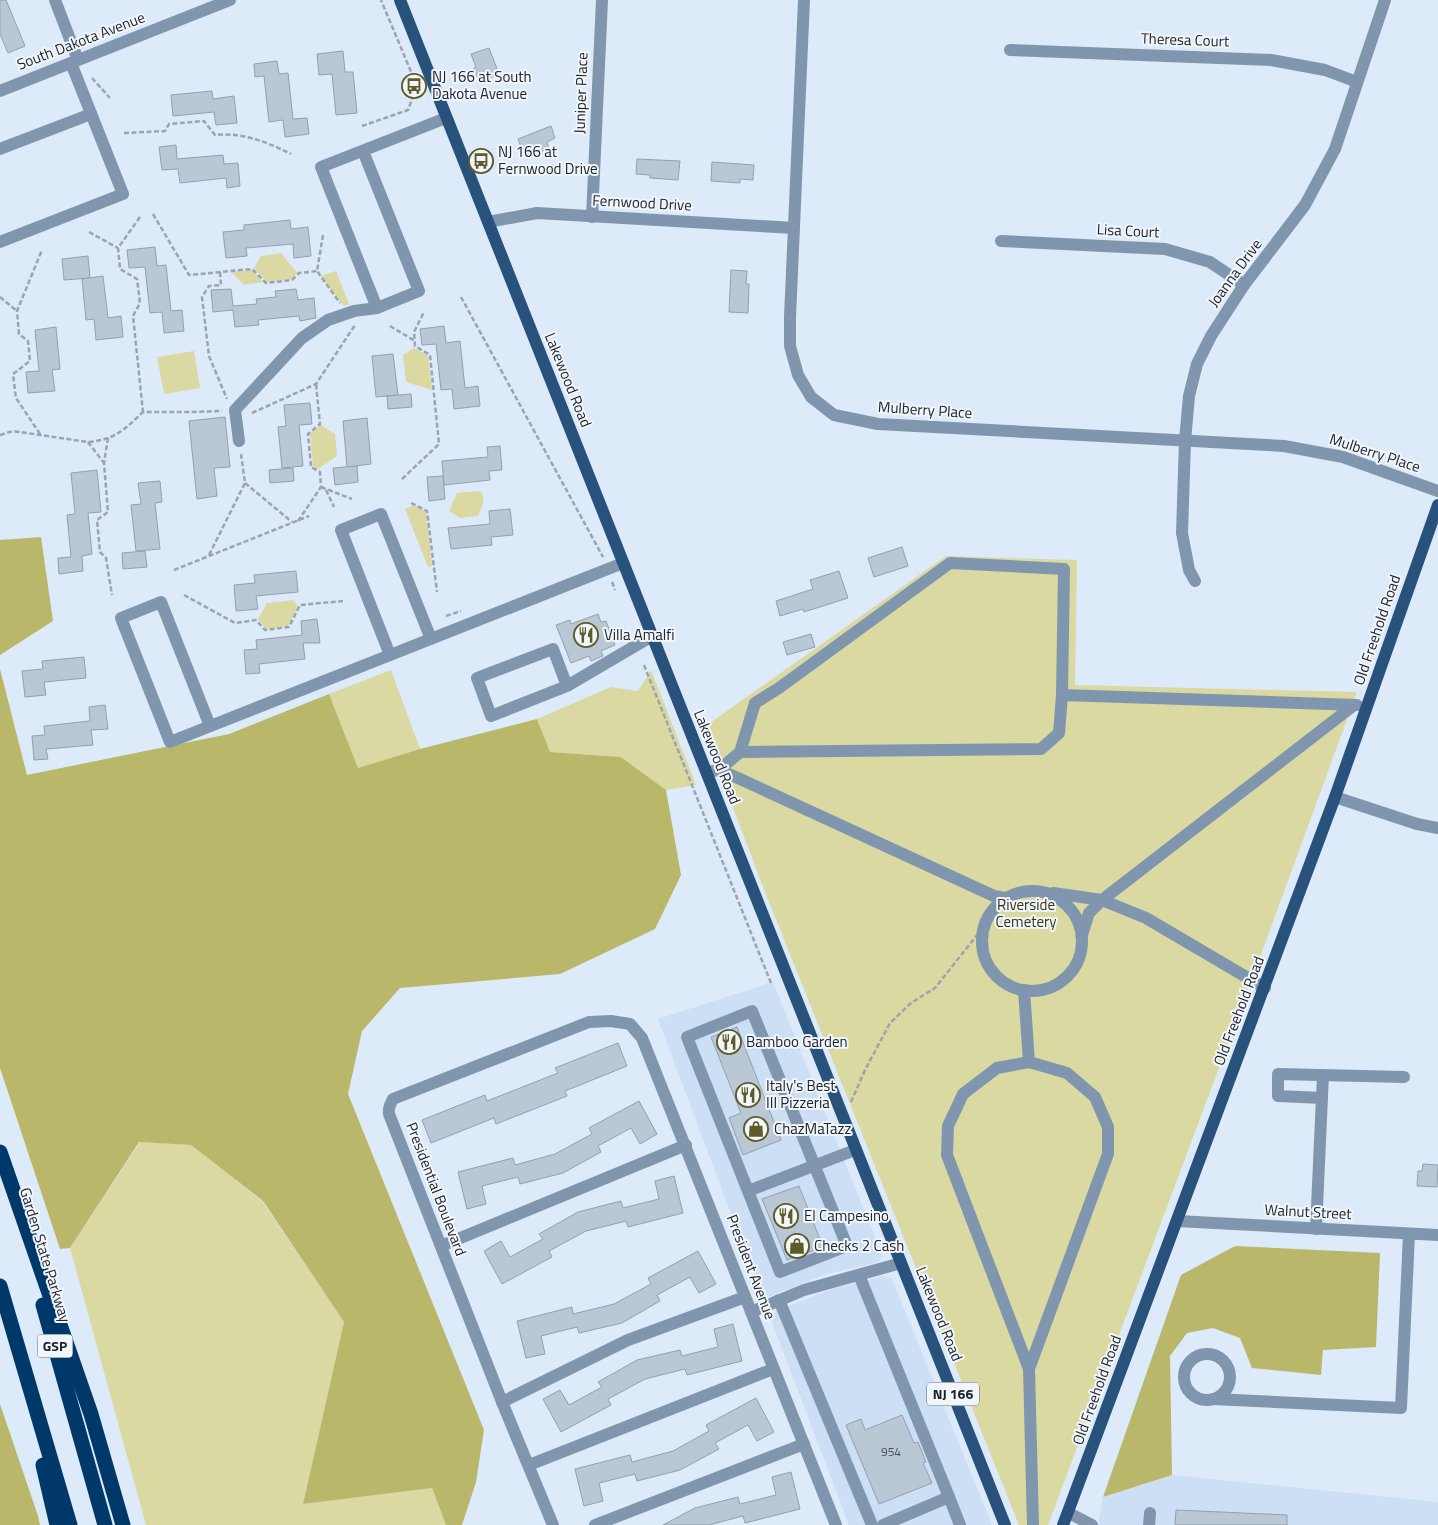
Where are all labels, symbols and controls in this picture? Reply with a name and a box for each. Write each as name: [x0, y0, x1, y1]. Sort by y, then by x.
street label: South Dakota Avenue: [13, 5, 148, 76]
street label: Theresa Court: [1141, 26, 1230, 53]
street label: Juniper Place: [568, 52, 593, 134]
place label: NJ 166 at South Dakota Avenue: [432, 65, 532, 105]
bus stop icon: NJ 166 at South Dakota Avenue: [401, 73, 427, 99]
place label: NJ 166 at Fernwood Drive: [498, 140, 598, 180]
bus stop icon: NJ 166 at Fernwood Drive: [468, 148, 494, 174]
street label: Fernwood Drive: [592, 188, 692, 217]
street label: Lisa Court: [1096, 217, 1161, 244]
street label: Joanna Drive: [1202, 234, 1267, 312]
street label: Lakewood Road: [539, 329, 598, 431]
street label: Mulberry Place: [877, 395, 973, 424]
street label: Mulberry Place: [1327, 427, 1424, 478]
street label: Old Freehold Road: [1347, 571, 1406, 688]
restaurant icon: Villa Amalfi: [573, 622, 599, 648]
place label: Villa Amalfi: [604, 623, 674, 646]
street label: Lakewood Road: [688, 706, 747, 808]
park label: Riverside Cemetery: [996, 893, 1056, 933]
street label: Old Freehold Road: [1207, 953, 1270, 1069]
restaurant icon: Bamboo Garden: [716, 1029, 742, 1055]
place label: Bamboo Garden: [746, 1030, 848, 1053]
place label: Italy's Best III Pizzeria: [766, 1074, 836, 1114]
restaurant icon: Italy's Best III Pizzeria: [735, 1082, 761, 1108]
shop icon: ChazMaTazz: [743, 1116, 769, 1142]
place label: ChazMaTazz: [774, 1117, 851, 1140]
street label: Presidential Boulevard: [400, 1119, 473, 1259]
street label: Garden State Parkway: [14, 1184, 77, 1325]
street label: Walnut Street: [1264, 1198, 1353, 1225]
restaurant icon: El Campesino: [773, 1203, 799, 1229]
place label: El Campesino: [804, 1204, 889, 1227]
street label: President Avenue: [721, 1211, 782, 1323]
shop icon: Checks 2 Cash: [784, 1233, 810, 1259]
place label: Checks 2 Cash: [814, 1234, 904, 1257]
street label: Lakewood Road: [910, 1263, 969, 1365]
street label: Old Freehold Road: [1066, 1332, 1127, 1448]
road number: GSP: [38, 1334, 72, 1358]
road number: NJ 166: [927, 1382, 979, 1406]
house number: 954: [881, 1442, 901, 1461]

